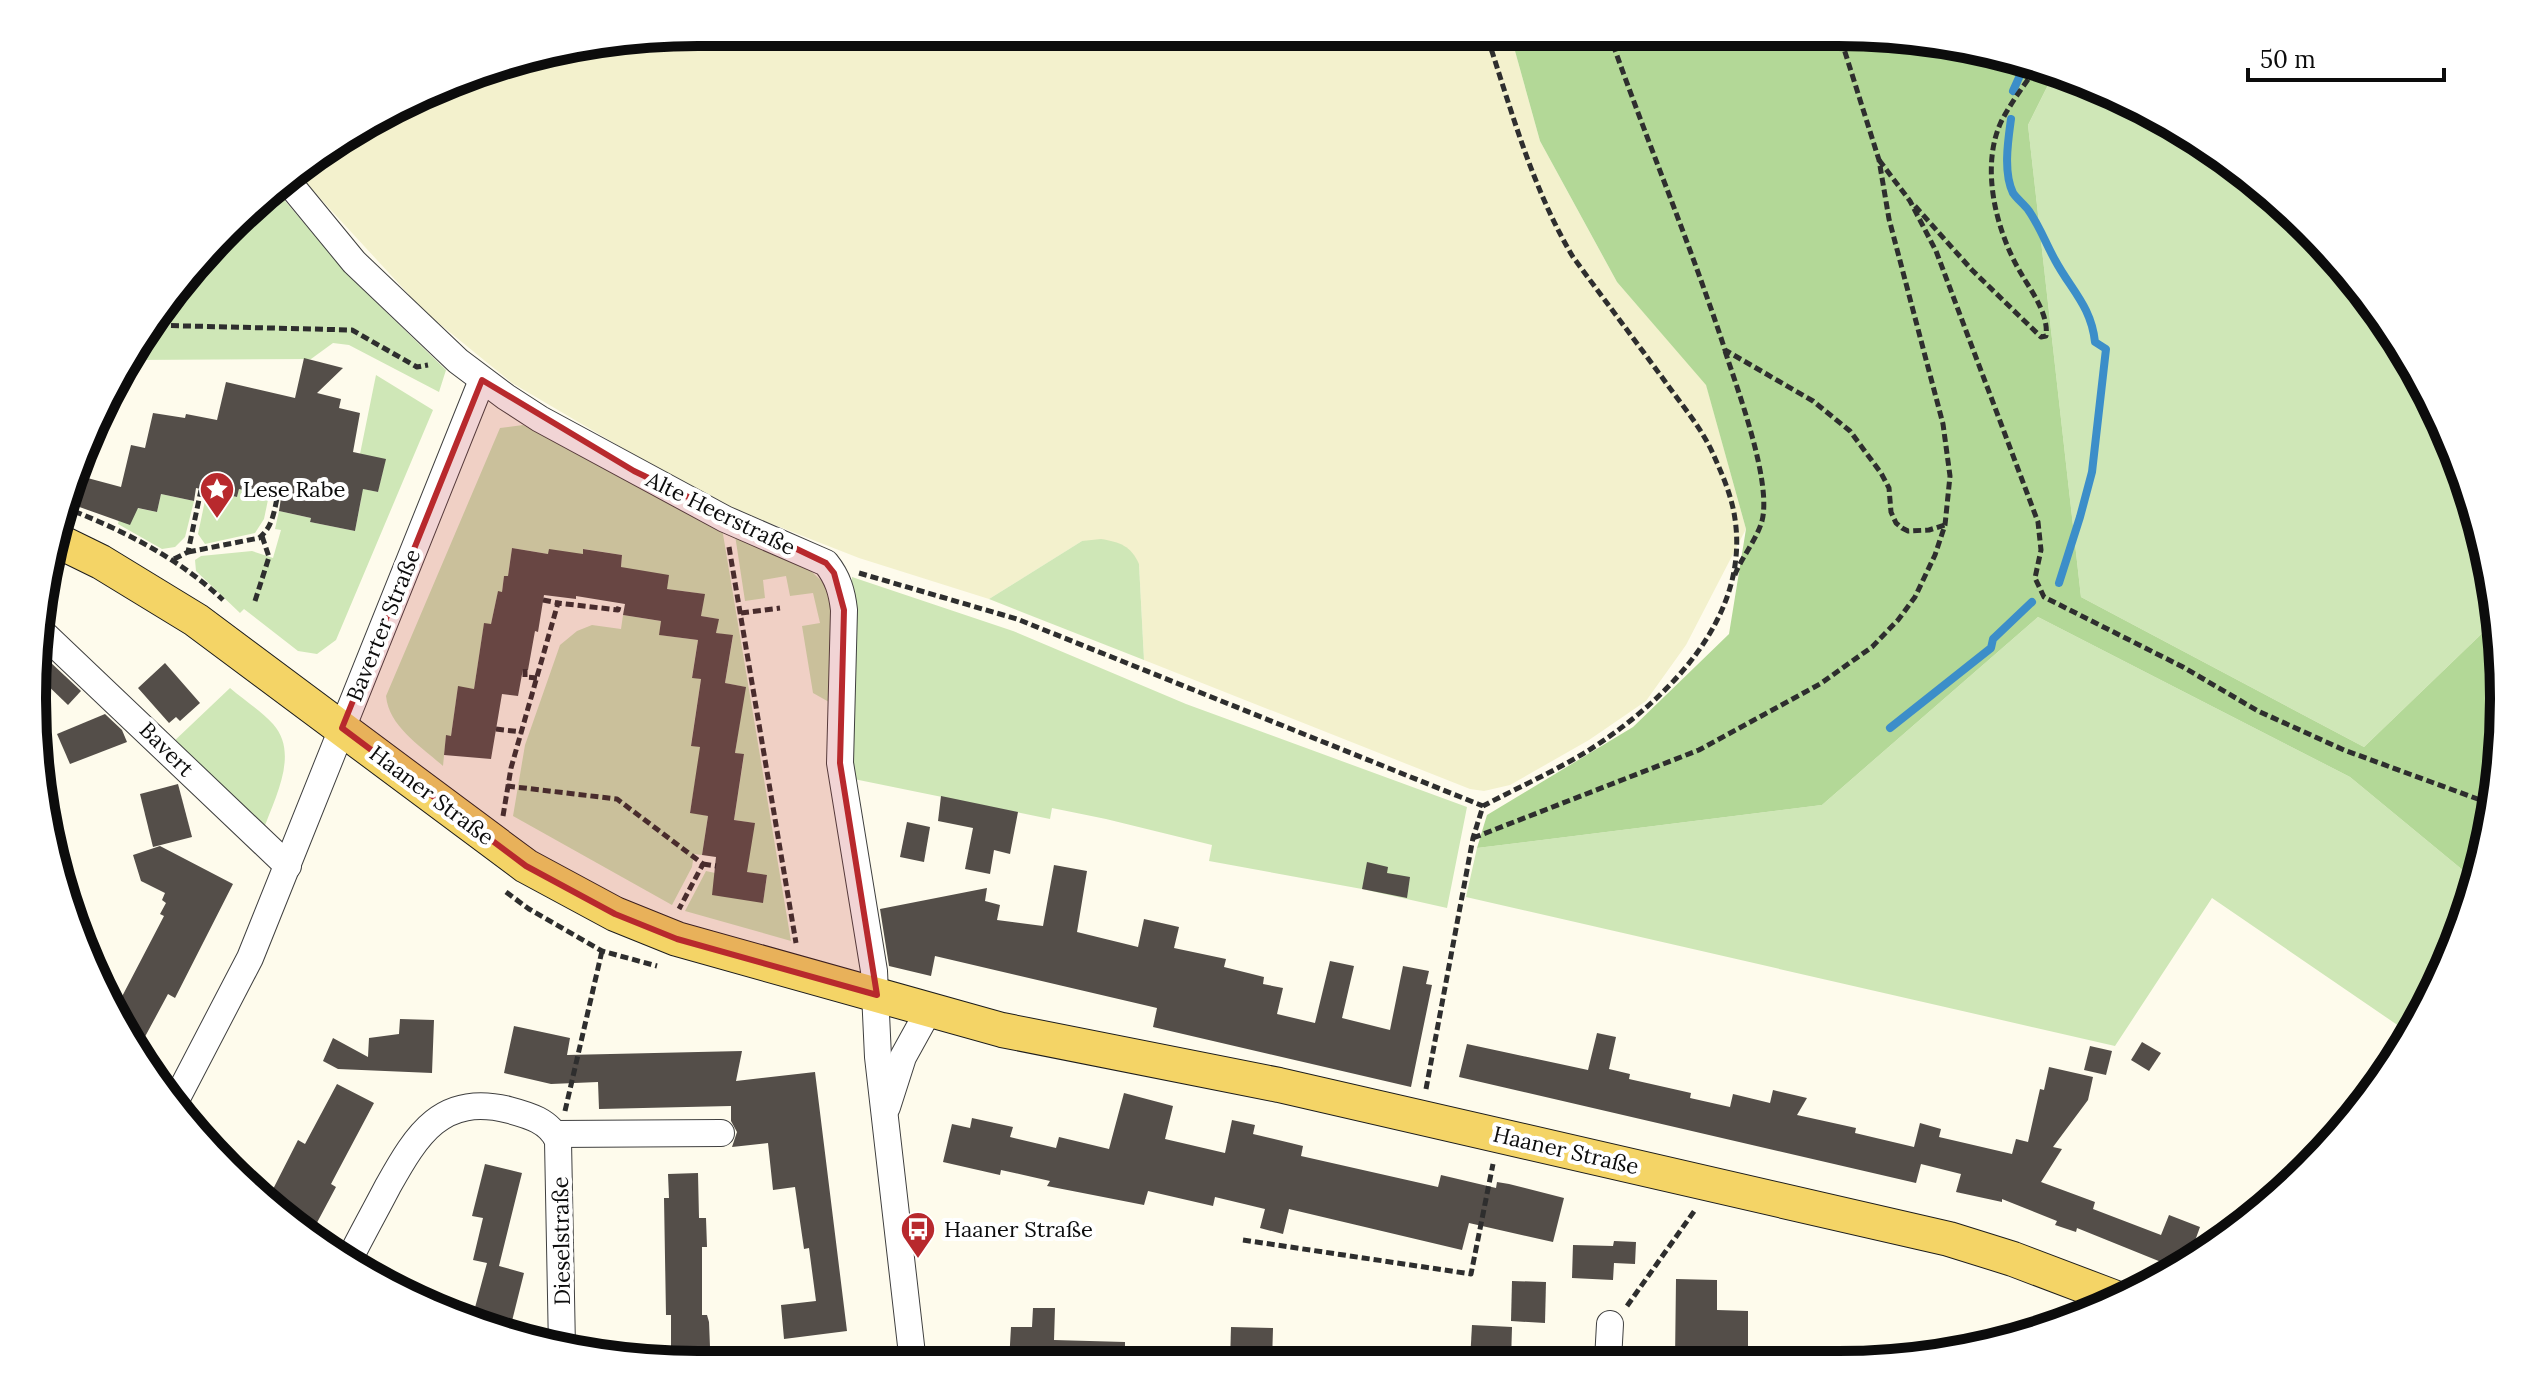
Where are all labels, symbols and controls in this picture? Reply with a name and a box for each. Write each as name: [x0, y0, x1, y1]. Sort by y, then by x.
scale bar: [2248, 32, 2444, 82]
text: 50 m: [2260, 44, 2316, 75]
street label: Alte Heerstraße: [641, 464, 800, 561]
place icon: Lese Rabe: [198, 470, 236, 520]
place label: Lese Rabe: [243, 475, 346, 503]
street label: Baverter Straße: [340, 545, 426, 705]
street label: Bavert: [134, 716, 201, 783]
street label: Haaner Straße: [364, 739, 500, 851]
street label: Haaner Straße: [1490, 1120, 1642, 1180]
street label: Dieselstraße: [546, 1176, 576, 1306]
bus stop icon: Haaner Straße: [899, 1210, 937, 1260]
place label: Haaner Straße: [944, 1215, 1093, 1243]

